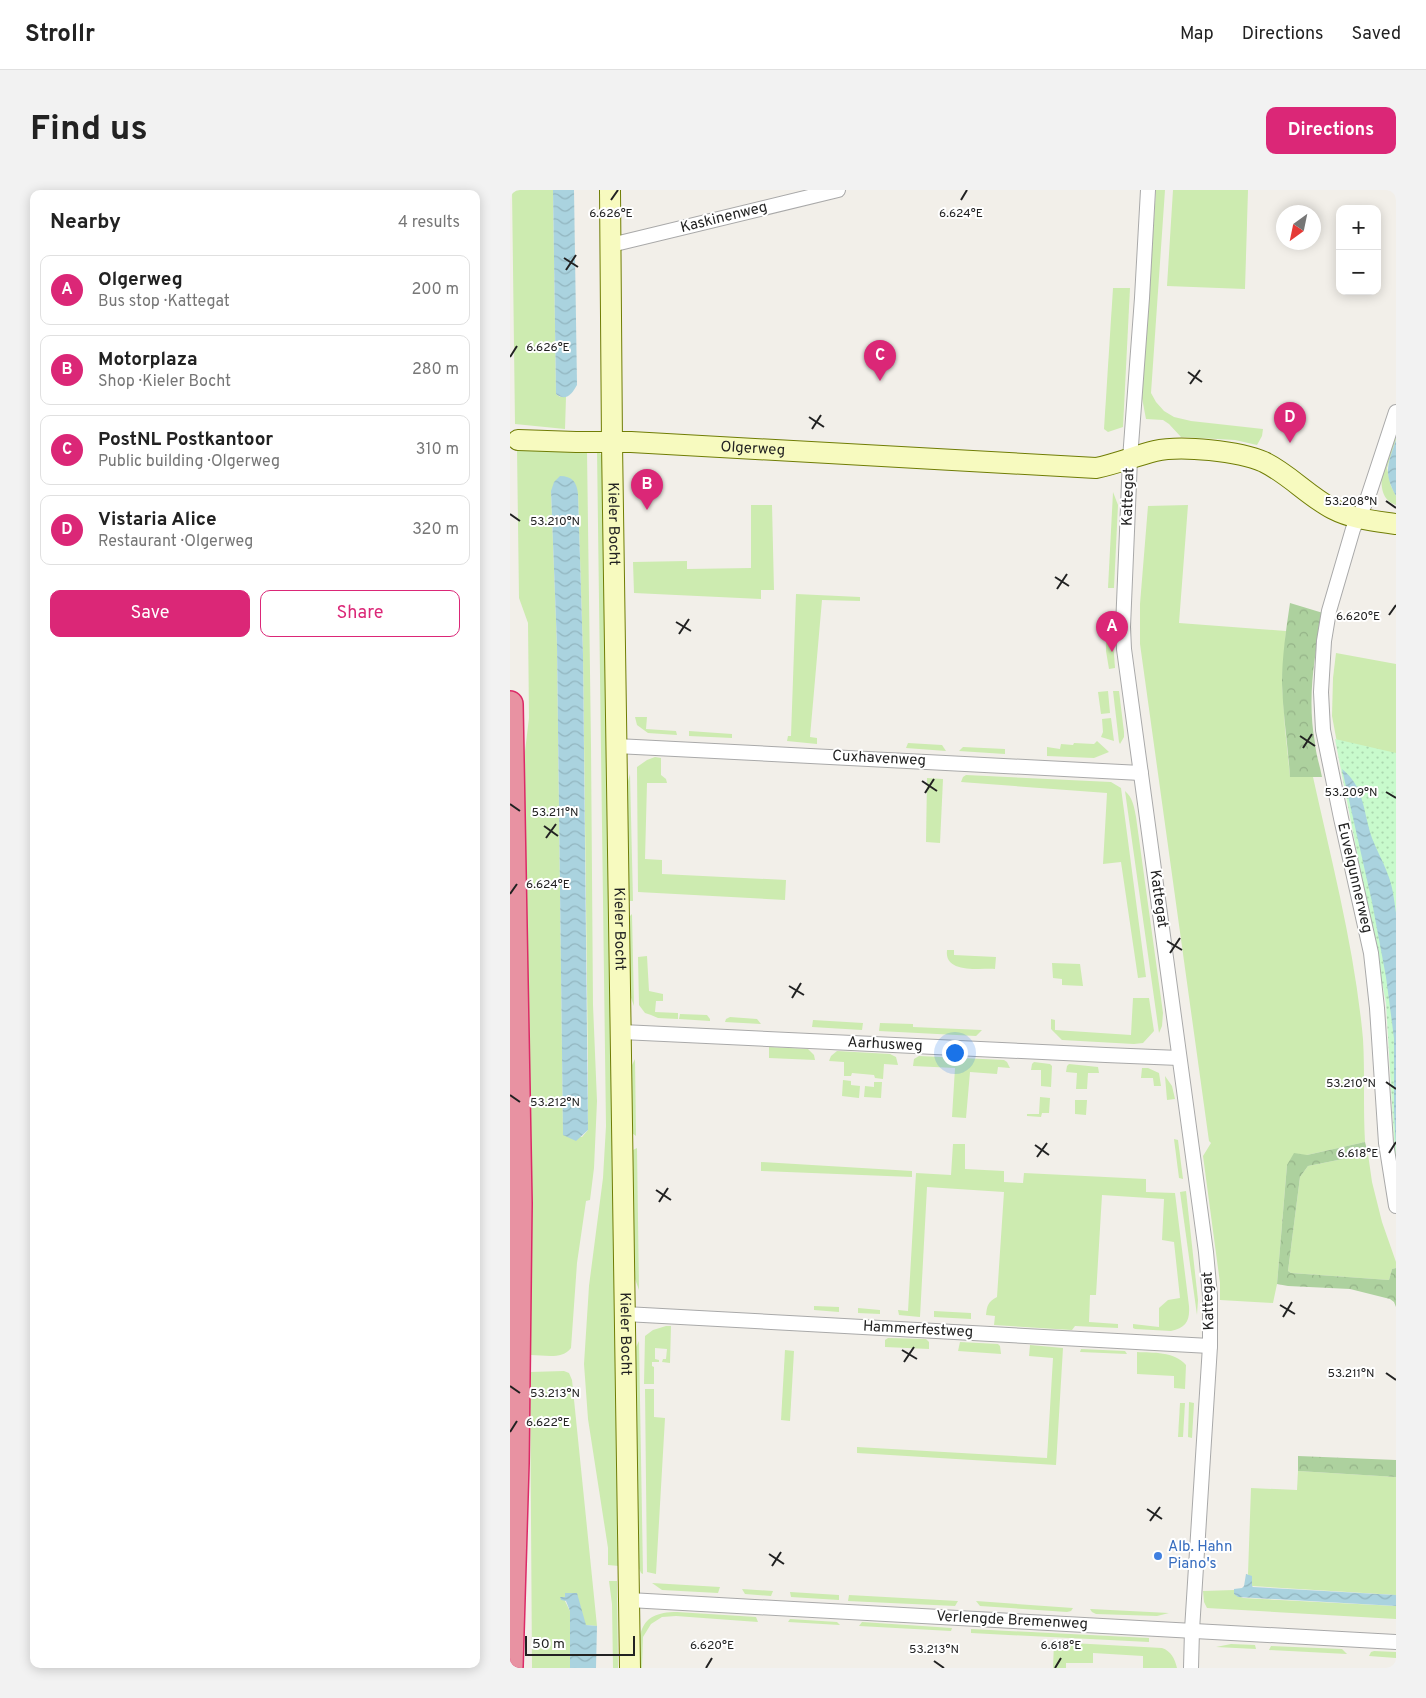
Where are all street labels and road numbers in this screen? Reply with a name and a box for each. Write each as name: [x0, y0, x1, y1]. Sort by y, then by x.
street label: Kaskinenweg: [679, 198, 769, 238]
street label: Olgerweg: [720, 438, 786, 460]
street label: Kattegat: [1118, 467, 1140, 527]
street label: Kieler Bocht: [603, 482, 623, 566]
street label: Cuxhavenweg: [832, 747, 926, 771]
street label: Euvelgunnerweg: [1332, 821, 1376, 935]
street label: Kattegat: [1145, 869, 1171, 929]
street label: Kieler Bocht: [609, 887, 629, 971]
street label: Aarhusweg: [847, 1034, 923, 1056]
street label: Kattegat: [1198, 1271, 1220, 1331]
street label: Kieler Bocht: [615, 1292, 635, 1376]
street label: Hammerfestweg: [862, 1318, 974, 1342]
street label: Verlengde Bremenweg: [936, 1608, 1088, 1634]

